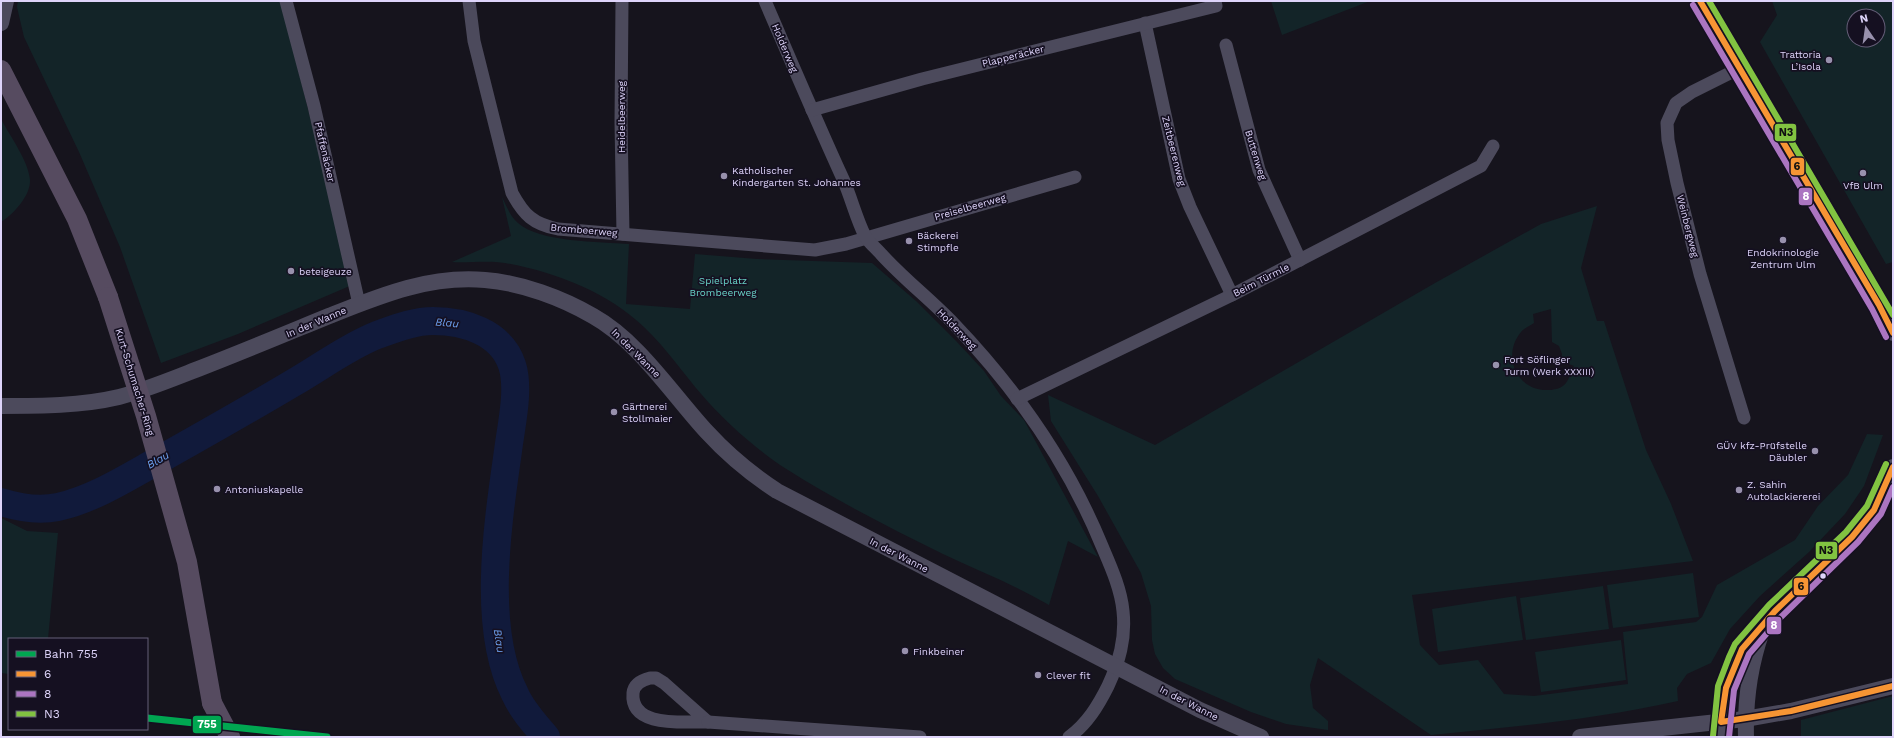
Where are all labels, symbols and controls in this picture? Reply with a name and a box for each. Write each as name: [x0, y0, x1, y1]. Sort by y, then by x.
north arrow: [1846, 8, 1886, 48]
text: N: [1858, 11, 1869, 26]
street label: Holderweg: [770, 22, 800, 75]
street label: Plapperäcker: [981, 43, 1045, 69]
place label: Trattoria L’Isola: [1780, 49, 1821, 72]
marker: Trattoria L’Isola: [1824, 55, 1834, 65]
street label: Heidelbeerweg: [616, 80, 627, 153]
street label: Zeitbeerenweg: [1160, 115, 1188, 188]
street label: Pfaffenäcker: [313, 121, 337, 183]
line badge: N3: [1774, 123, 1797, 142]
text: N3: [1779, 126, 1794, 139]
street label: Buttenweg: [1243, 129, 1269, 182]
line badge: 6: [1790, 157, 1805, 176]
text: 6: [1794, 160, 1801, 173]
place label: Katholischer Kindergarten St. Johannes: [732, 165, 861, 188]
marker: VfB Ulm: [1858, 168, 1868, 178]
marker: Katholischer Kindergarten St. Johannes: [719, 171, 729, 181]
place label: VfB Ulm: [1843, 180, 1883, 191]
line badge: 8: [1798, 187, 1813, 206]
text: 8: [1803, 190, 1810, 203]
street label: Preiselbeerweg: [933, 191, 1008, 222]
street label: Weinbergweg: [1675, 193, 1701, 259]
street label: Brombeerweg: [550, 222, 619, 238]
place label: Bäckerei Stimpfle: [917, 230, 959, 253]
marker: Endokrinologie Zentrum Ulm: [1778, 235, 1788, 245]
marker: Bäckerei Stimpfle: [904, 236, 914, 246]
place label: Endokrinologie Zentrum Ulm: [1747, 247, 1819, 270]
street label: Beim Türmle: [1231, 261, 1291, 299]
marker: beteigeuze: [286, 266, 296, 276]
place label: beteigeuze: [299, 266, 352, 277]
park label: Spielplatz Brombeerweg: [689, 275, 757, 298]
street label: In der Wanne: [284, 304, 348, 340]
street label: Holderweg: [935, 307, 979, 352]
water label: Blau: [435, 315, 460, 331]
street label: In der Wanne: [609, 326, 663, 380]
street label: Kurt-Schumacher-Ring: [113, 327, 157, 438]
place label: Fort Söflinger Turm (Werk XXXIII): [1504, 354, 1594, 377]
marker: Fort Söflinger Turm (Werk XXXIII): [1491, 360, 1501, 370]
place label: Gärtnerei Stollmaier: [622, 401, 672, 424]
marker: Gärtnerei Stollmaier: [609, 407, 619, 417]
place label: GÜV kfz-Prüfstelle Däubler: [1716, 440, 1807, 463]
marker: GÜV kfz-Prüfstelle Däubler: [1810, 446, 1820, 456]
water label: Blau: [144, 448, 172, 472]
place label: Z. Sahin Autolackiererei: [1747, 479, 1820, 502]
marker: Antoniuskapelle: [212, 484, 222, 494]
place label: Antoniuskapelle: [225, 484, 304, 495]
marker: Z. Sahin Autolackiererei: [1734, 485, 1744, 495]
street label: In der Wanne: [868, 535, 930, 575]
line badge: N3: [1815, 541, 1838, 560]
text: N3: [1819, 544, 1834, 557]
unlabelled marker: [1818, 571, 1828, 581]
line badge: 6: [1793, 577, 1809, 596]
text: 6: [1798, 580, 1805, 593]
line badge: 8: [1766, 616, 1782, 635]
text: 8: [1771, 619, 1778, 632]
water label: Blau: [491, 628, 507, 654]
legend: [8, 638, 148, 730]
marker: Finkbeiner: [900, 646, 910, 656]
place label: Finkbeiner: [913, 646, 964, 657]
text: Bahn 755: [44, 647, 98, 661]
text: 6: [44, 667, 51, 681]
marker: Clever fit: [1033, 670, 1043, 680]
place label: Clever fit: [1046, 670, 1091, 681]
street label: In der Wanne: [1158, 683, 1220, 723]
text: 8: [44, 687, 51, 701]
text: N3: [44, 707, 60, 721]
line badge: 755: [192, 715, 222, 734]
text: 755: [197, 718, 217, 731]

